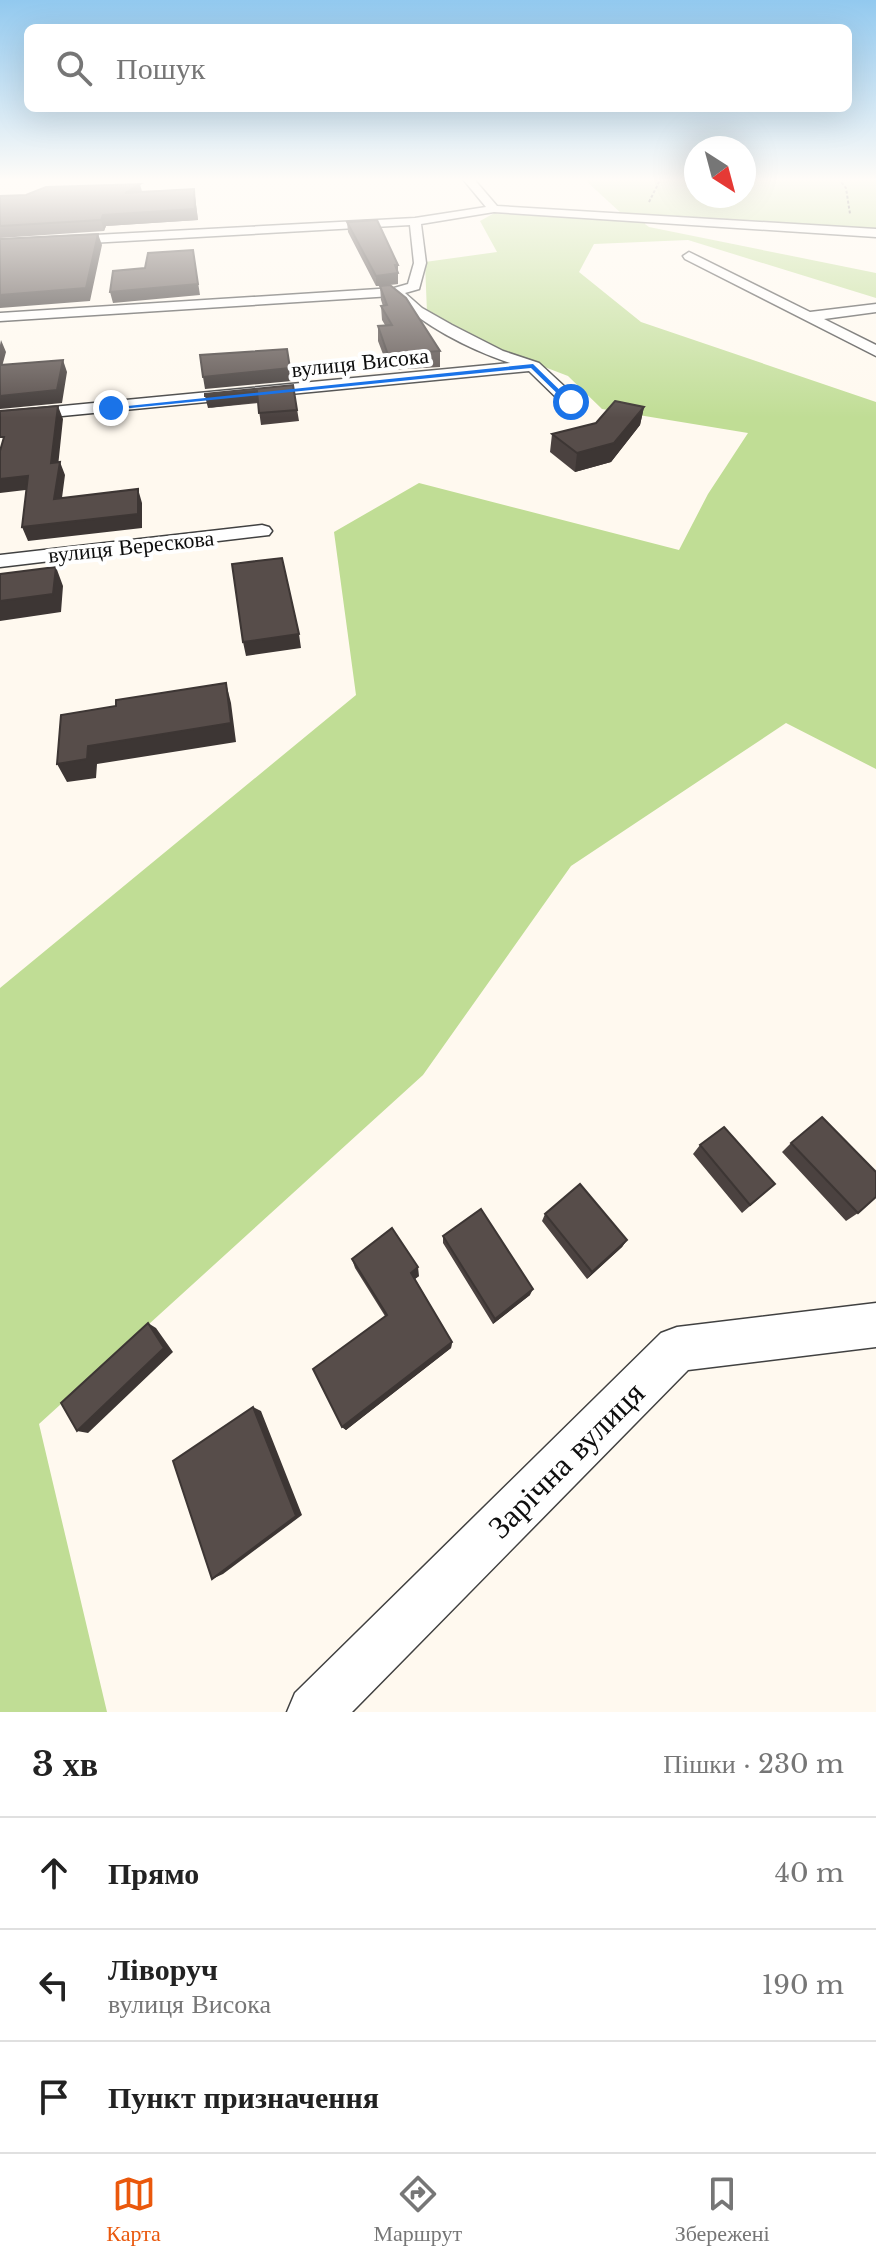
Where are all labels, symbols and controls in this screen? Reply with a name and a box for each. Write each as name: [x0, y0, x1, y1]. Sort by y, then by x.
search box: [24, 24, 852, 112]
icon: search: [52, 46, 96, 90]
text: Пошук: [116, 50, 205, 87]
north arrow: [684, 136, 756, 208]
street label: вулиця Висока: [290, 342, 430, 383]
route start: [553, 384, 589, 420]
route end: [93, 390, 129, 426]
street label: вулиця Верескова: [47, 524, 216, 569]
street label: Зарічна вулиця: [479, 1373, 653, 1547]
text: 3 хв: [32, 1743, 98, 1785]
text: Пішки · 230 m: [663, 1748, 844, 1780]
icon: ahead: [32, 1851, 76, 1895]
text: Прямо: [108, 1855, 199, 1892]
text: 40 m: [775, 1857, 844, 1889]
text: Ліворуч: [108, 1951, 218, 1988]
icon: left: [32, 1963, 76, 2007]
text: 190 m: [762, 1969, 844, 2001]
text: вулиця Висока: [108, 1988, 271, 2020]
icon: arrive: [32, 2075, 76, 2119]
text: Пункт призначення: [108, 2079, 379, 2116]
tab: Карта: [106, 2172, 161, 2247]
tab: Маршрут: [373, 2172, 462, 2247]
tab: Збережені: [675, 2172, 770, 2247]

